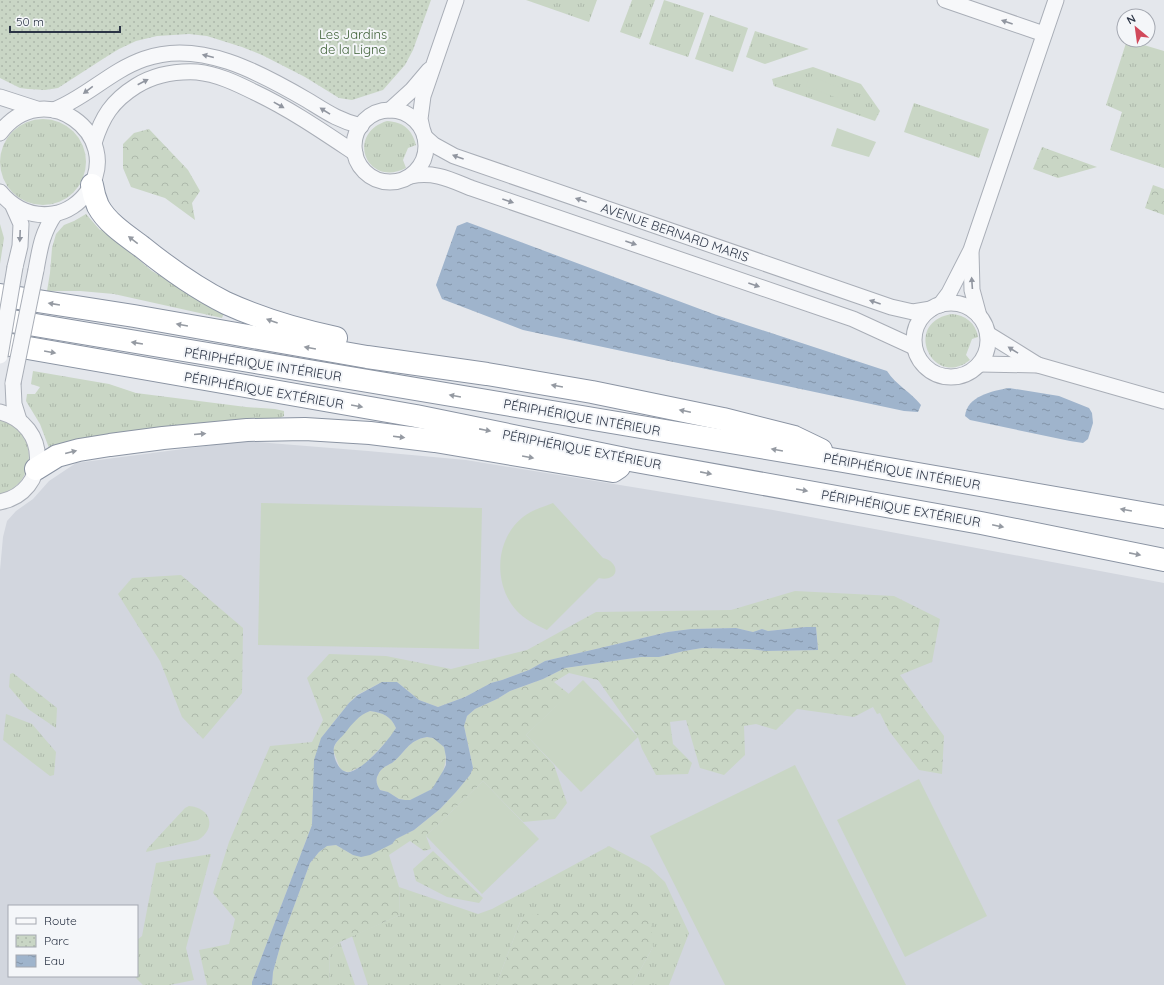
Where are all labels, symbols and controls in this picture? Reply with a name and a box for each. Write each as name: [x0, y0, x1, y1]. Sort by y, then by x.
scale bar: [10, 8, 120, 34]
north arrow: [1116, 8, 1156, 48]
text: N: [1124, 11, 1138, 27]
text: 50 m: [16, 14, 44, 29]
one-way arrow: [1001, 19, 1013, 25]
park label: Les Jardins de la Ligne: [319, 26, 387, 57]
one-way arrow: [202, 53, 214, 59]
one-way arrow: [137, 79, 149, 85]
one-way arrow: [83, 86, 93, 94]
one-way arrow: [273, 101, 285, 108]
one-way arrow: [319, 108, 331, 115]
one-way arrow: [451, 153, 463, 159]
one-way arrow: [574, 196, 586, 202]
one-way arrow: [503, 198, 515, 204]
street label: AVENUE BERNARD MARIS: [599, 199, 751, 265]
one-way arrow: [17, 230, 23, 243]
one-way arrow: [127, 236, 138, 245]
one-way arrow: [626, 240, 638, 246]
one-way arrow: [968, 277, 975, 289]
one-way arrow: [749, 282, 761, 288]
one-way arrow: [869, 298, 881, 304]
one-way arrow: [48, 301, 60, 307]
one-way arrow: [266, 318, 278, 324]
one-way arrow: [176, 322, 188, 328]
one-way arrow: [131, 340, 143, 346]
street label: PÉRIPHÉRIQUE INTÉRIEUR: [183, 344, 343, 384]
one-way arrow: [304, 344, 316, 350]
one-way arrow: [1008, 346, 1018, 354]
one-way arrow: [44, 349, 56, 355]
street label: PÉRIPHÉRIQUE EXTÉRIEUR: [183, 368, 345, 412]
one-way arrow: [551, 382, 563, 388]
one-way arrow: [449, 393, 461, 399]
street label: PÉRIPHÉRIQUE INTÉRIEUR: [502, 395, 662, 439]
one-way arrow: [351, 403, 364, 409]
one-way arrow: [678, 408, 691, 414]
street label: PÉRIPHÉRIQUE EXTÉRIEUR: [501, 426, 663, 472]
one-way arrow: [479, 428, 491, 434]
one-way arrow: [194, 431, 206, 438]
one-way arrow: [393, 434, 405, 440]
one-way arrow: [771, 446, 783, 452]
one-way arrow: [65, 449, 77, 455]
street label: PÉRIPHÉRIQUE INTÉRIEUR: [822, 449, 982, 493]
one-way arrow: [522, 454, 534, 460]
one-way arrow: [700, 470, 712, 476]
street label: PÉRIPHÉRIQUE EXTÉRIEUR: [820, 486, 982, 530]
one-way arrow: [795, 488, 808, 494]
one-way arrow: [1120, 507, 1132, 513]
one-way arrow: [992, 524, 1004, 530]
one-way arrow: [1129, 552, 1141, 558]
legend: [8, 905, 138, 977]
text: Route: [44, 913, 77, 928]
text: Parc: [44, 933, 69, 948]
text: Eau: [44, 953, 65, 968]

